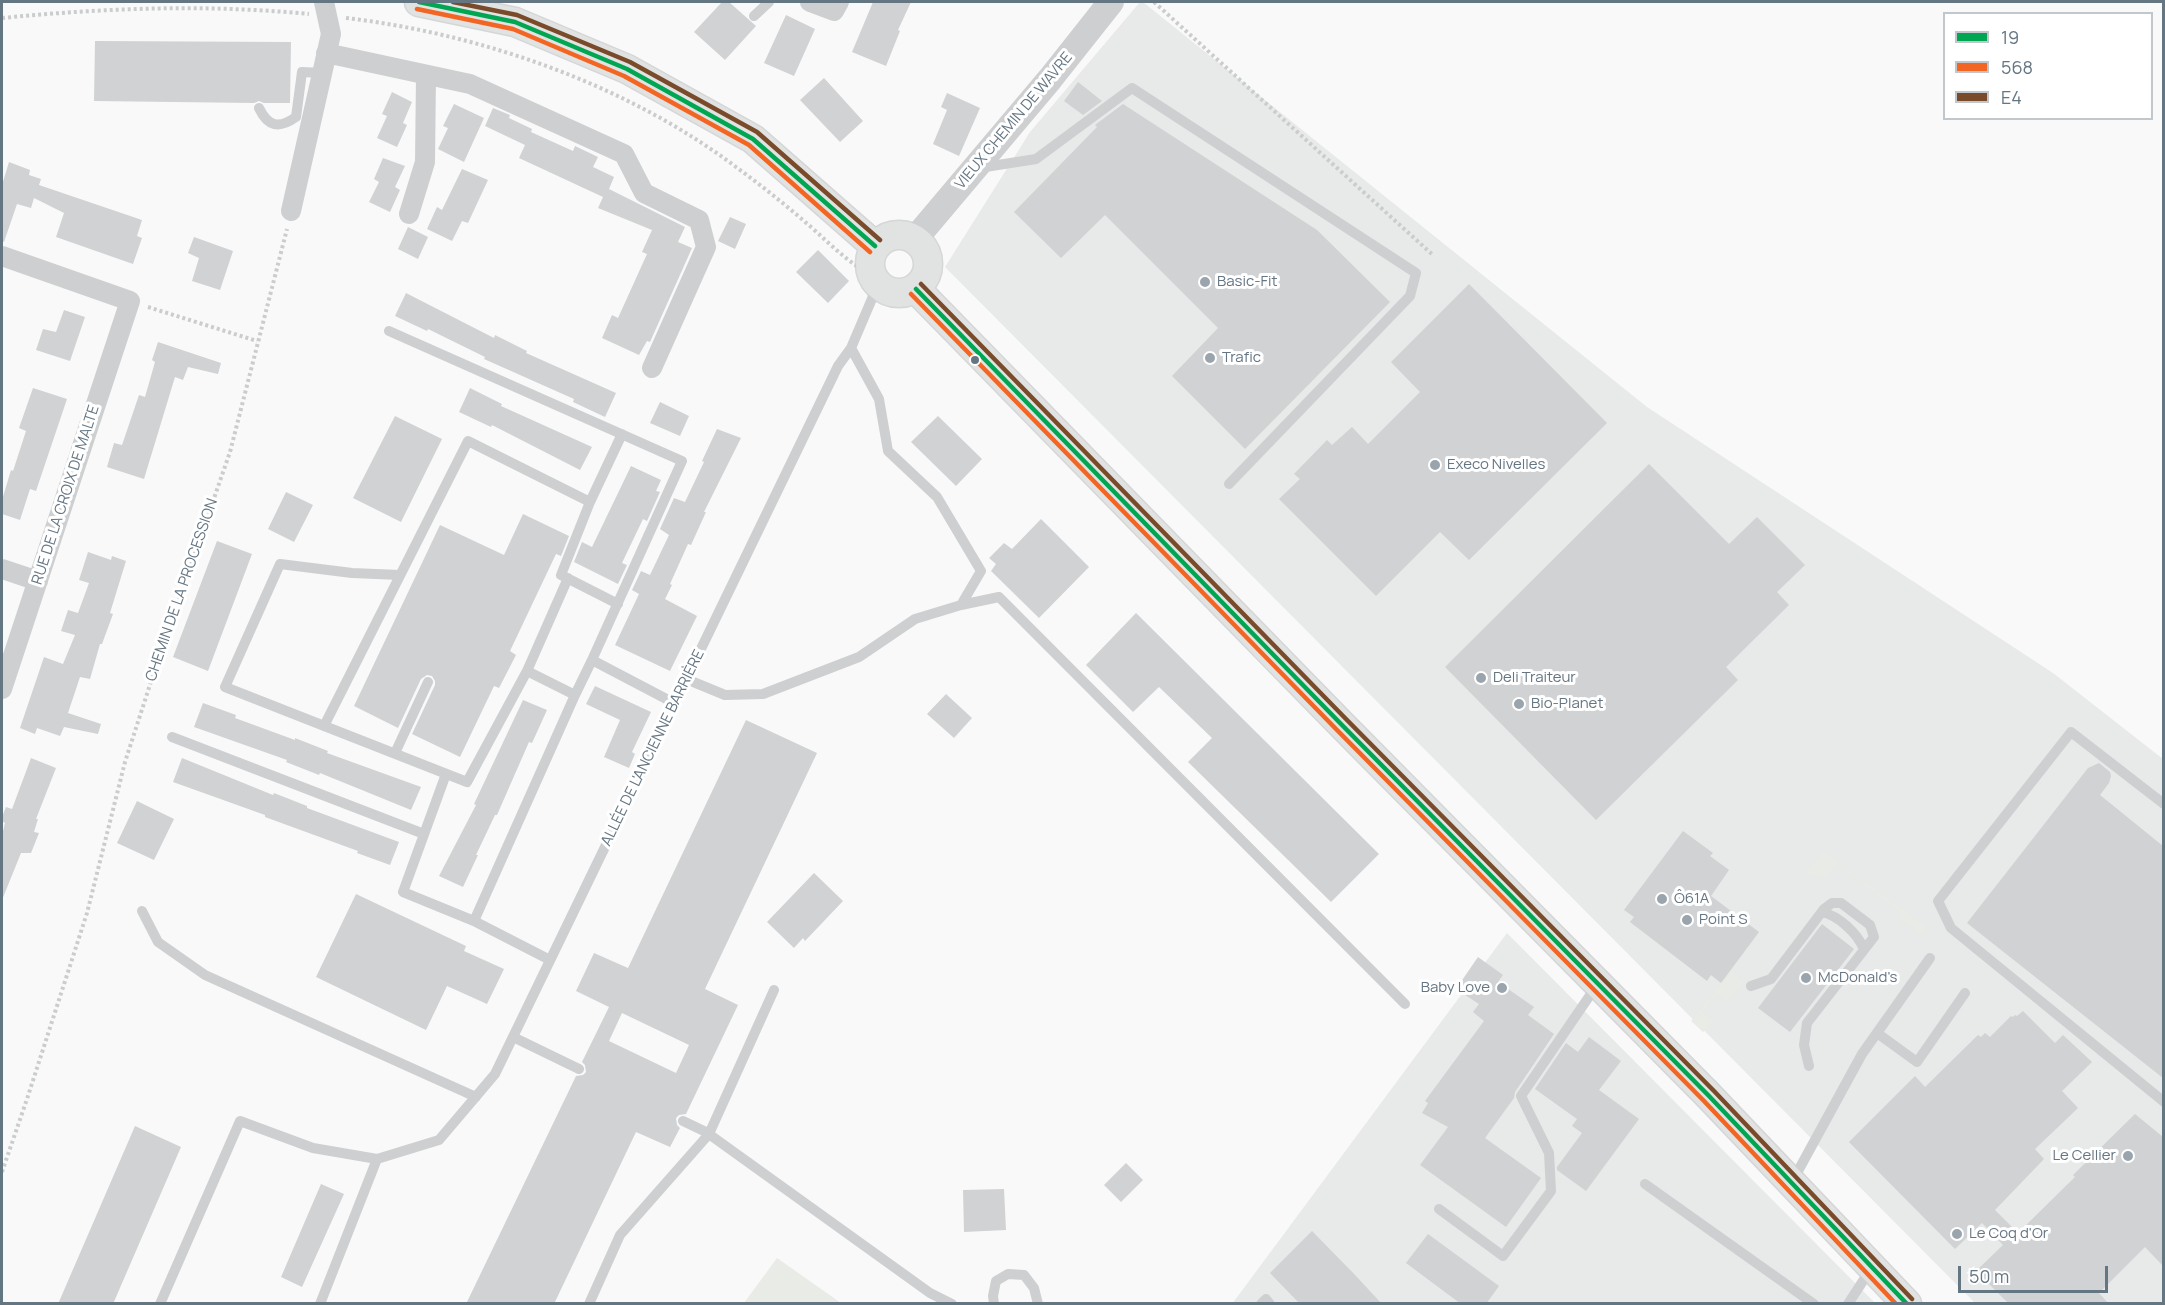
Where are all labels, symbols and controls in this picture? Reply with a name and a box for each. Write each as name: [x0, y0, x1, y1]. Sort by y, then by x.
legend: [1943, 12, 2153, 120]
text: 19: [2001, 25, 2019, 49]
street label: VIEUX CHEMIN DE WAVRE: [952, 49, 1076, 193]
text: 568: [2001, 55, 2033, 79]
text: E4: [2001, 85, 2022, 109]
place label: Basic-Fit: [1217, 273, 1278, 291]
marker: Basic-Fit: [1198, 275, 1212, 289]
place label: Trafic: [1222, 349, 1261, 367]
marker: Trafic: [1203, 351, 1217, 365]
unlabelled marker: [969, 354, 981, 366]
street label: RUE DE LA CROIX DE MALTE: [28, 403, 104, 587]
place label: Execo Nivelles: [1447, 456, 1545, 474]
marker: Execo Nivelles: [1428, 458, 1442, 472]
street label: CHEMIN DE LA PROCESSION: [142, 496, 222, 684]
street label: ALLÉE DE L'ANCIENNE BARRIÈRE: [598, 647, 708, 849]
place label: Deli Traiteur: [1493, 669, 1576, 687]
marker: Deli Traiteur: [1474, 671, 1488, 685]
place label: Bio-Planet: [1531, 695, 1603, 713]
marker: Bio-Planet: [1512, 697, 1526, 711]
place label: Ô61A: [1674, 890, 1709, 908]
marker: Ô61A: [1655, 892, 1669, 906]
place label: Point S: [1699, 911, 1748, 929]
marker: Point S: [1680, 913, 1694, 927]
place label: McDonald's: [1818, 969, 1897, 987]
marker: McDonald's: [1799, 971, 1813, 985]
place label: Baby Love: [1421, 979, 1490, 997]
marker: Baby Love: [1495, 981, 1509, 995]
place label: Le Cellier: [2052, 1147, 2116, 1165]
marker: Le Cellier: [2121, 1149, 2135, 1163]
place label: Le Coq d'Or: [1969, 1225, 2048, 1243]
marker: Le Coq d'Or: [1950, 1227, 1964, 1241]
scale bar: [1961, 1254, 2111, 1292]
text: 50 m: [1969, 1264, 2009, 1288]

